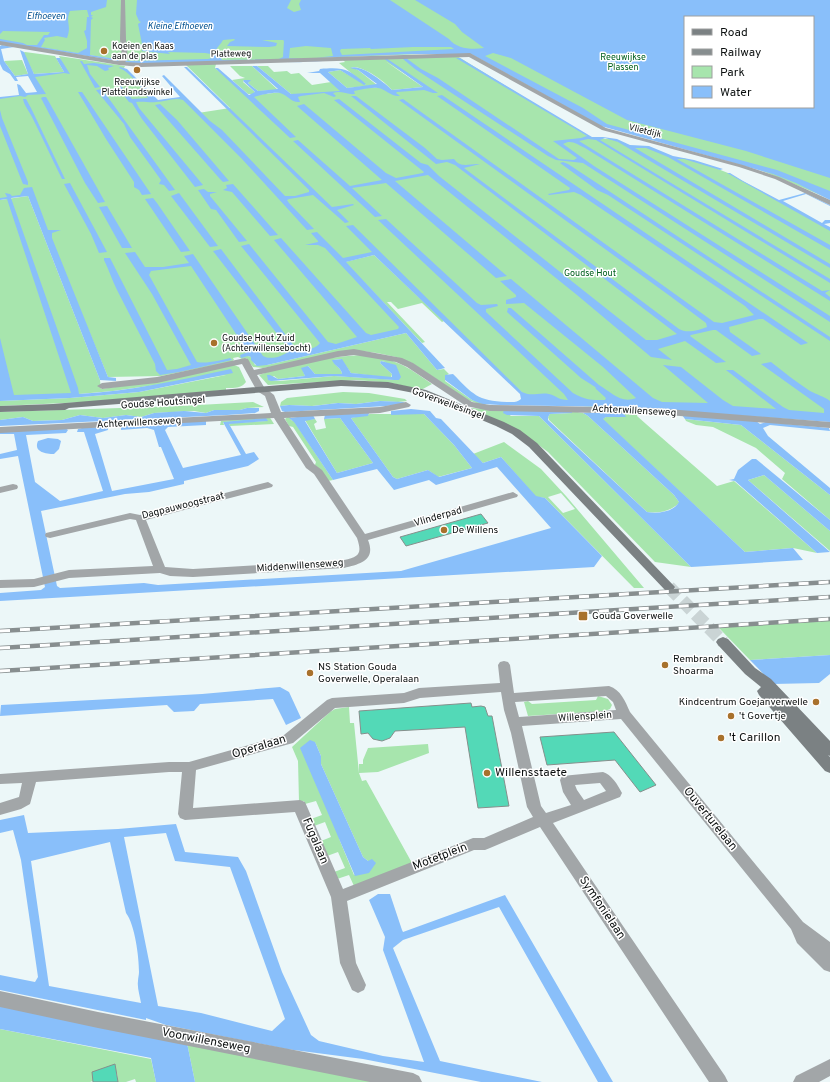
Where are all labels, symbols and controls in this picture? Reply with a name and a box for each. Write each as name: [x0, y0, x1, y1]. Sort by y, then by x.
water label: Elfhoeven: [27, 11, 65, 22]
legend: [684, 16, 814, 108]
water label: Kleine Elfhoeven: [147, 21, 213, 32]
text: Road: [720, 25, 748, 41]
place label: Koeien en Kaas aan de plas: [112, 41, 174, 62]
text: Railway: [720, 45, 761, 61]
marker: Koeien en Kaas aan de plas: [99, 46, 109, 56]
street label: Platteweg: [211, 48, 251, 60]
park label: Reeuwijkse Plassen: [600, 52, 646, 73]
marker: Reeuwijkse Plattelandswinkel: [132, 65, 142, 75]
text: Park: [720, 65, 745, 81]
place label: Reeuwijkse Plattelandswinkel: [101, 77, 173, 98]
text: Water: [720, 85, 752, 101]
street label: Vlietdijk: [628, 122, 663, 140]
park label: Goudse Hout: [564, 268, 616, 279]
place label: Goudse Hout Zuid (Achterwillensebocht): [222, 333, 311, 354]
marker: Goudse Hout Zuid (Achterwillensebocht): [209, 338, 219, 348]
street label: Goverwellesingel: [410, 385, 486, 423]
street label: Goudse Houtsingel: [120, 394, 206, 412]
street label: Achterwillenseweg: [592, 402, 676, 420]
street label: Achterwillenseweg: [97, 414, 181, 432]
street label: Dagpauwoogstraat: [140, 489, 226, 523]
street label: Vlinderpad: [413, 504, 463, 530]
place label: De Willens: [452, 524, 499, 537]
marker: De Willens: [439, 525, 449, 535]
street label: Middenwillenseweg: [256, 556, 344, 576]
marker: Gouda Goverwelle: [577, 610, 589, 622]
place label: Gouda Goverwelle: [592, 610, 673, 623]
place label: Rembrandt Shoarma: [673, 653, 723, 678]
marker: Rembrandt Shoarma: [660, 660, 670, 670]
place label: NS Station Gouda Goverwelle, Operalaan: [318, 661, 419, 686]
marker: NS Station Gouda Goverwelle, Operalaan: [305, 668, 315, 678]
place label: Kindcentrum Goejanverwelle: [679, 696, 808, 709]
marker: Kindcentrum Goejanverwelle: [811, 697, 821, 707]
street label: Willensplein: [558, 709, 612, 725]
place label: 't Govertje: [739, 710, 786, 723]
marker: 't Govertje: [726, 711, 736, 721]
place label: 't Carillon: [729, 730, 781, 746]
street label: Operalaan: [230, 731, 288, 763]
marker: 't Carillon: [716, 733, 726, 743]
place label: Willensstaete: [495, 765, 567, 781]
marker: Willensstaete: [482, 768, 492, 778]
street label: Ouverturelaan: [679, 784, 741, 854]
street label: Fugalaan: [298, 815, 332, 867]
street label: Motetplein: [410, 839, 470, 875]
street label: Symfonielaan: [575, 873, 629, 943]
street label: Voorwillenseweg: [160, 1025, 252, 1057]

